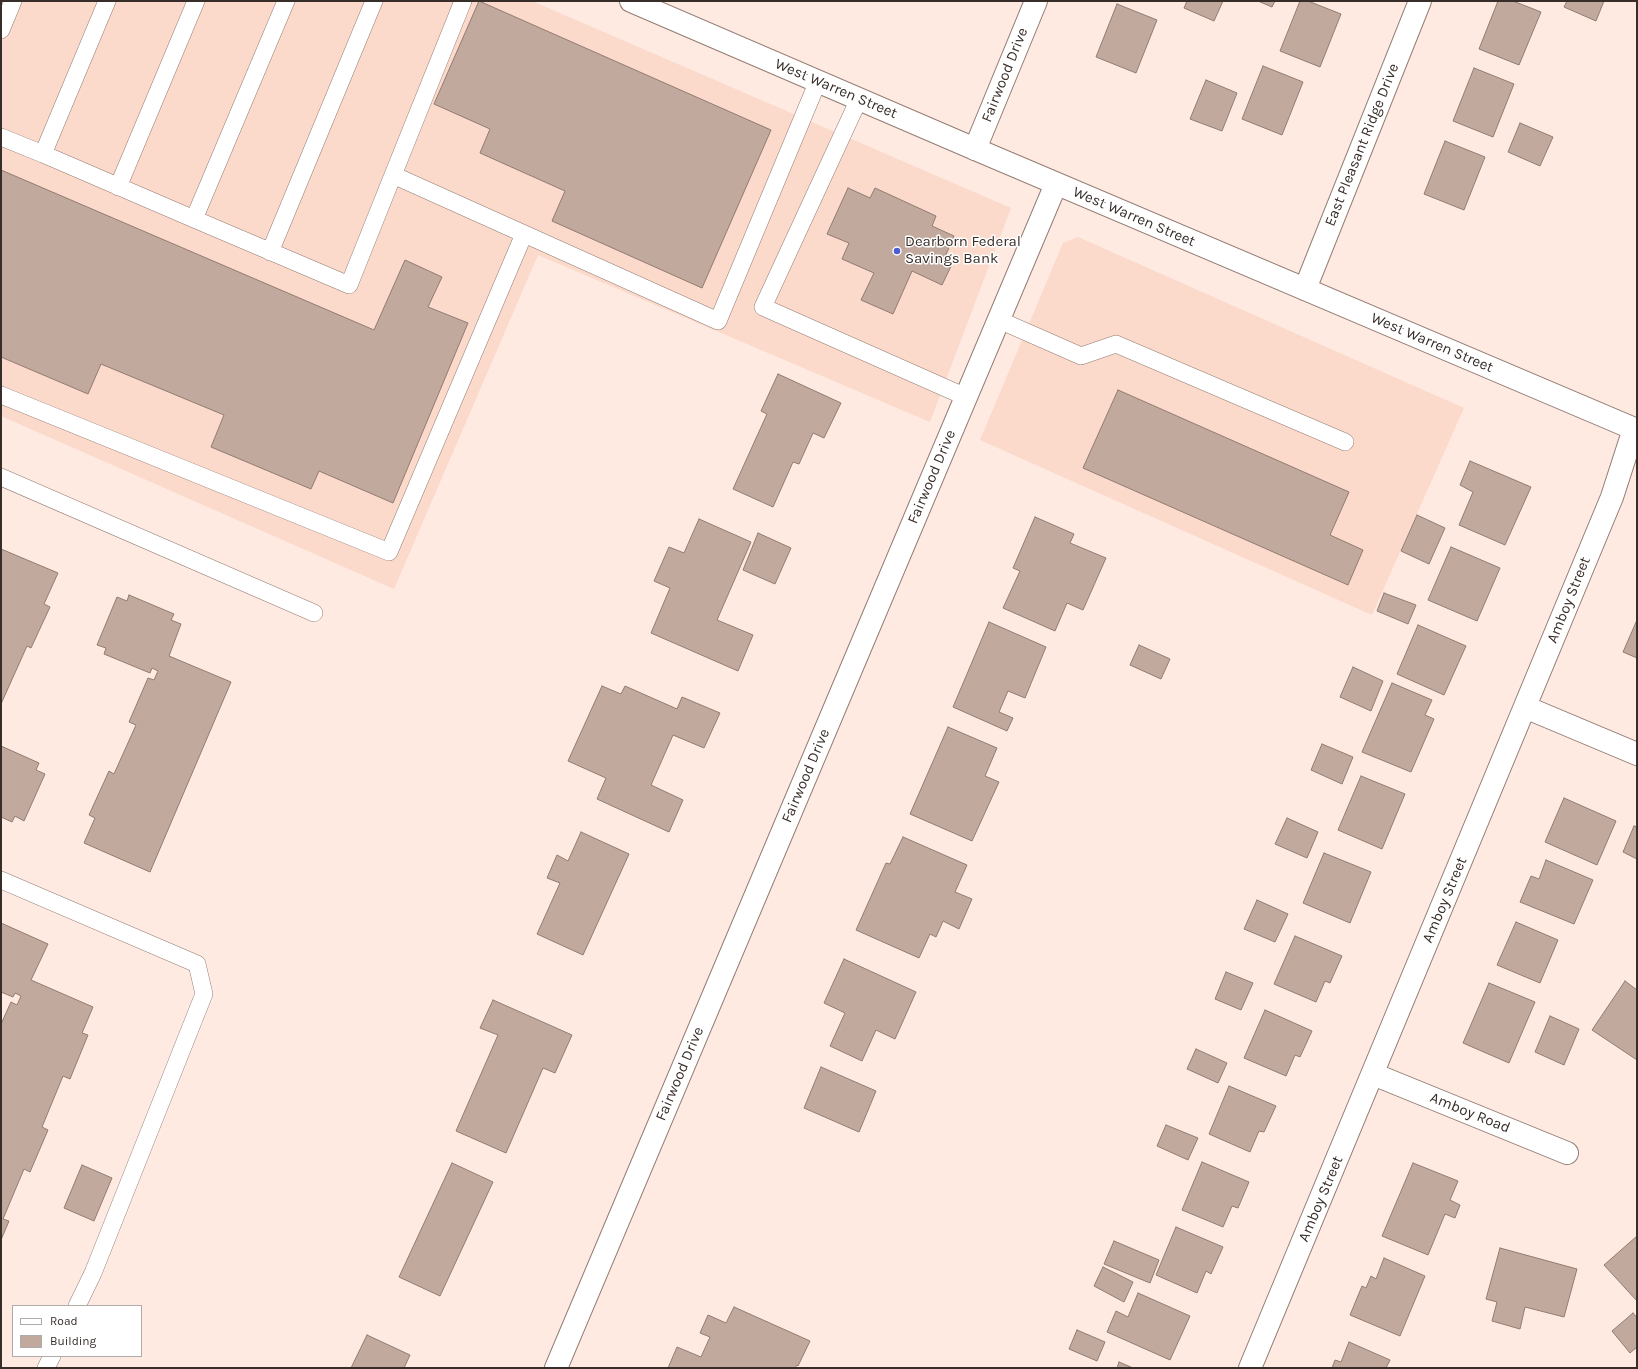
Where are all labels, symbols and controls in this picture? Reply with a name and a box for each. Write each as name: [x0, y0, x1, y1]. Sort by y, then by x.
street label: Fairwood Drive: [978, 25, 1032, 125]
street label: West Warren Street: [772, 55, 900, 123]
street label: East Pleasant Ridge Drive: [1321, 61, 1403, 229]
street label: West Warren Street: [1070, 183, 1198, 251]
place label: Dearborn Federal Savings Bank: [905, 233, 1021, 268]
marker: Dearborn Federal Savings Bank: [892, 246, 902, 256]
street label: West Warren Street: [1368, 309, 1496, 377]
street label: Fairwood Drive: [904, 427, 960, 527]
street label: Amboy Street: [1544, 554, 1594, 646]
street label: Fairwood Drive: [778, 726, 834, 826]
street label: Amboy Street: [1419, 854, 1471, 946]
street label: Fairwood Drive: [652, 1024, 708, 1124]
street label: Amboy Road: [1427, 1089, 1513, 1137]
street label: Amboy Street: [1295, 1153, 1347, 1245]
legend: [12, 1305, 142, 1357]
text: Road: [50, 1314, 78, 1328]
text: Building: [50, 1334, 96, 1348]

